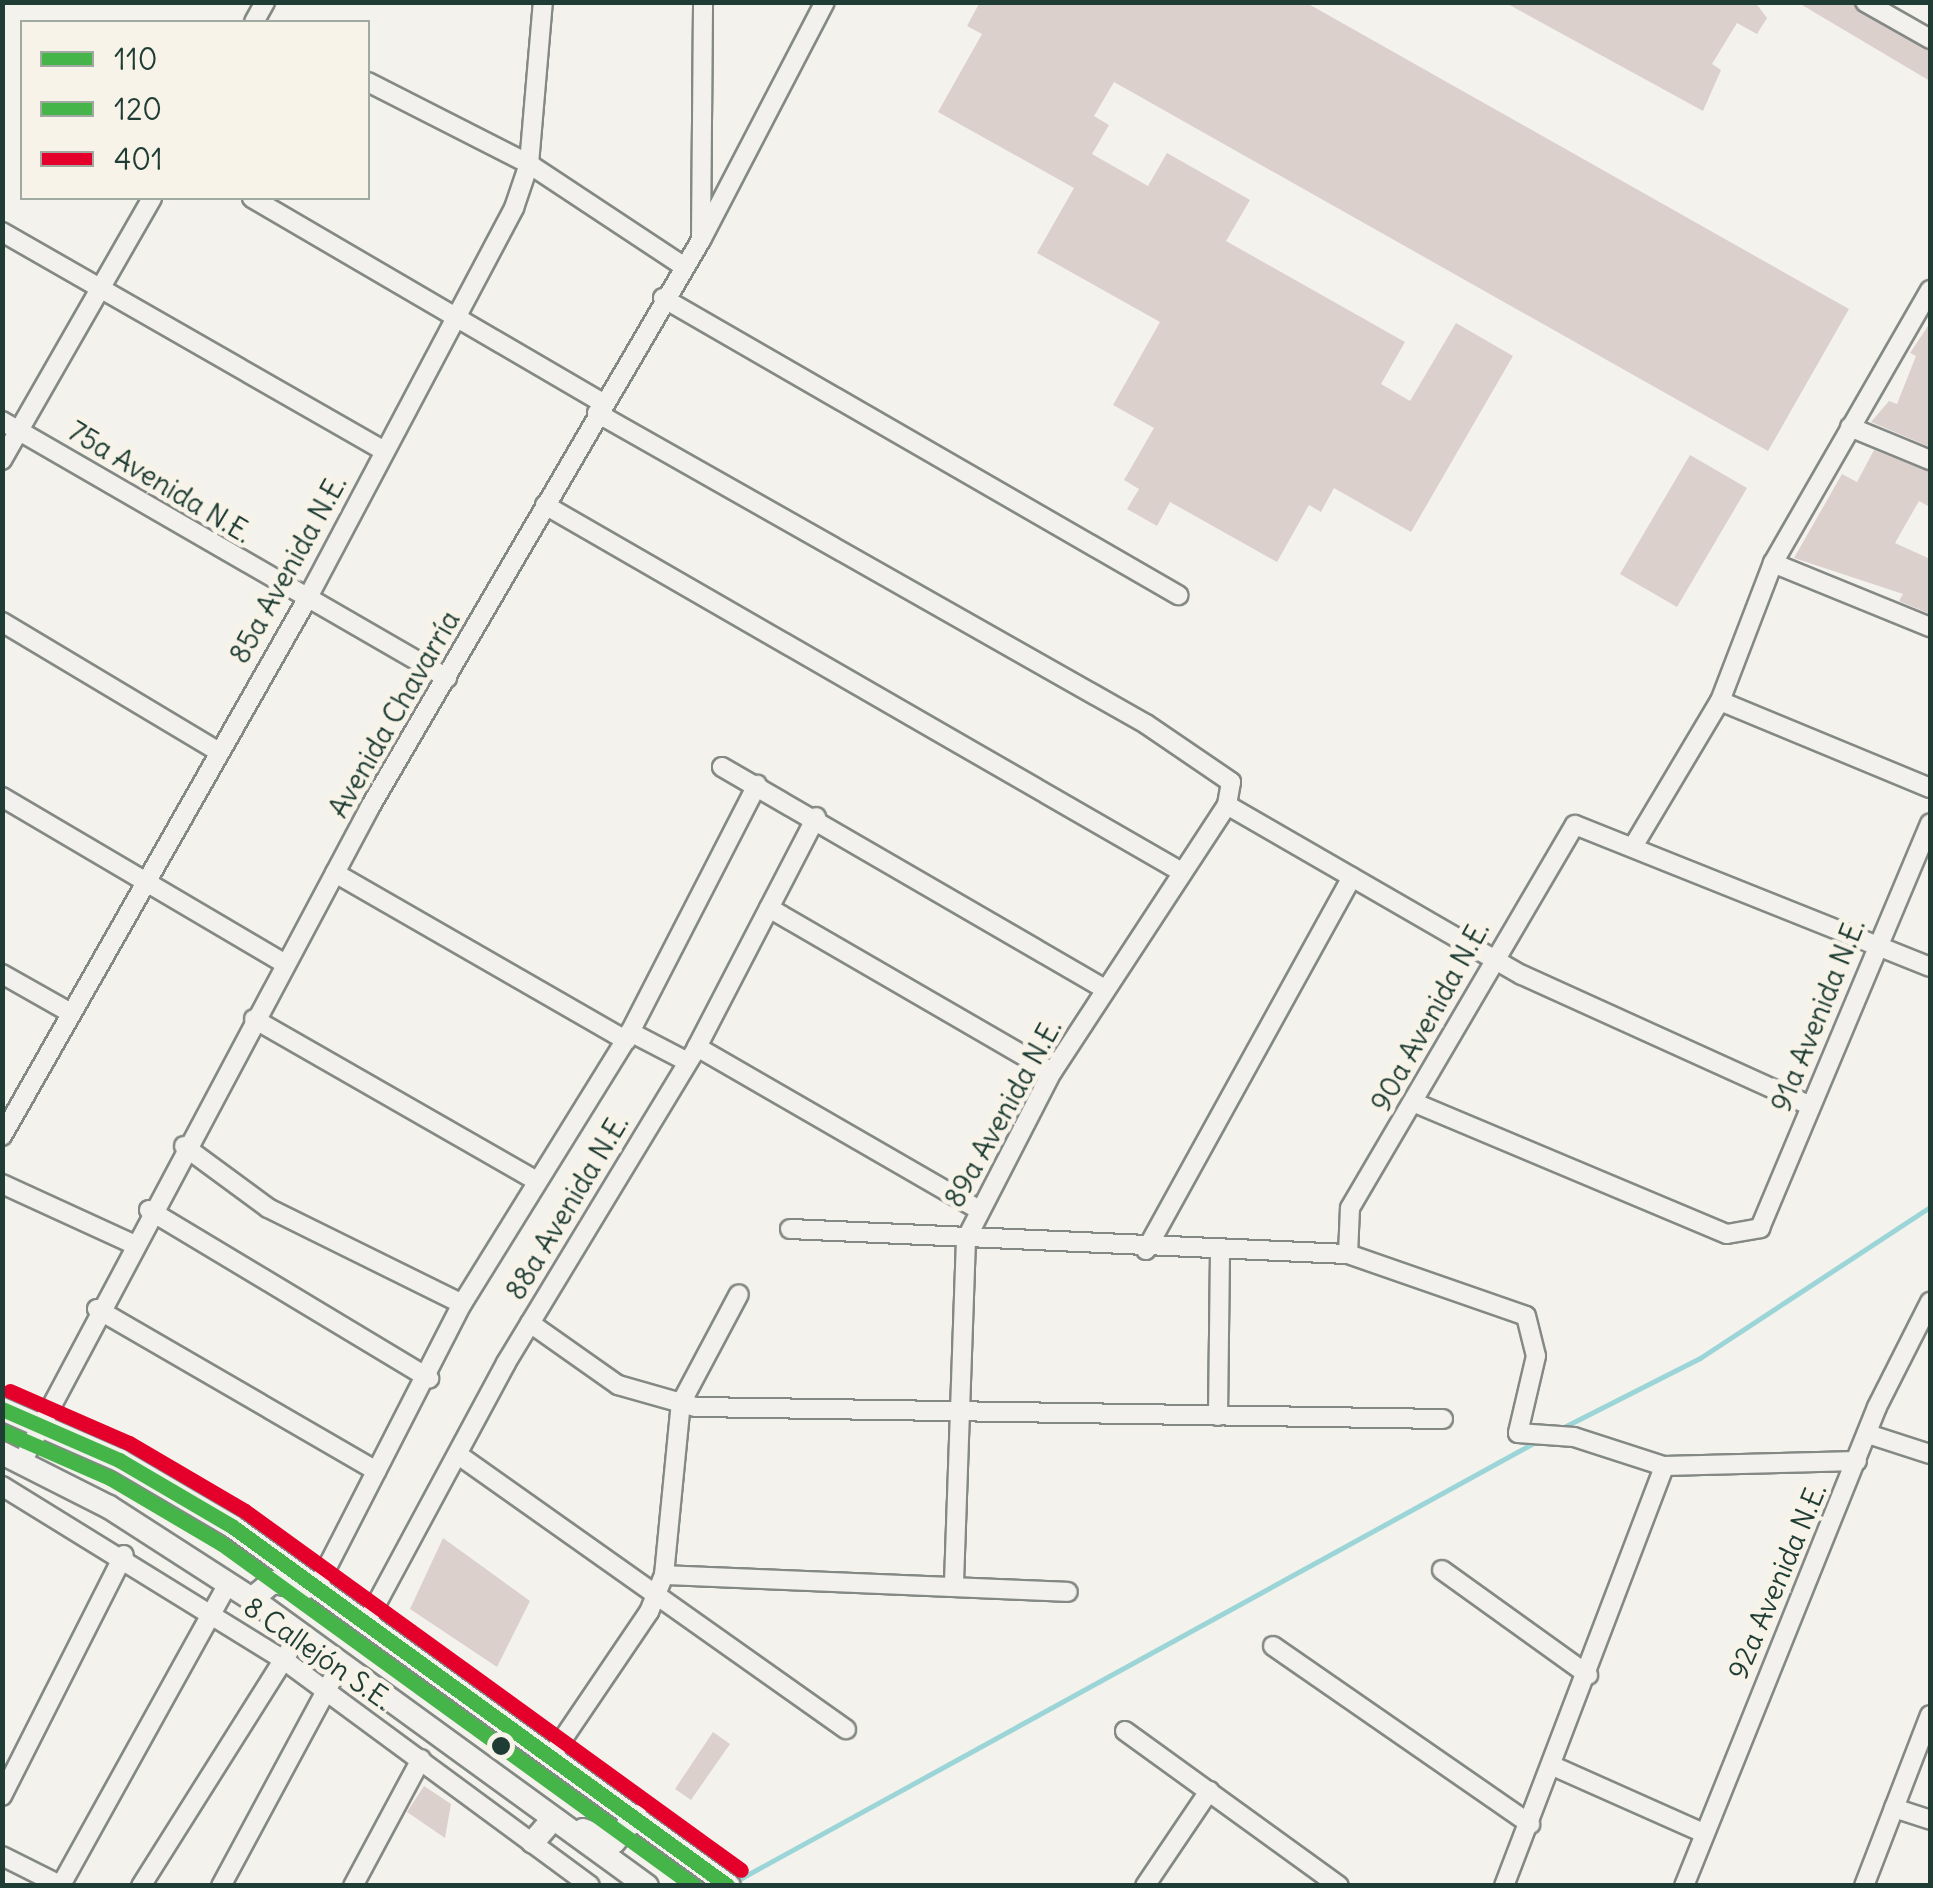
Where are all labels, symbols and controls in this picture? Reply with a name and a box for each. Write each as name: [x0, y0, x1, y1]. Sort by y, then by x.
legend: [20, 20, 370, 200]
text: 110: [114, 40, 158, 78]
text: 120: [114, 90, 162, 128]
text: 401: [114, 140, 163, 178]
street label: 75a Avenida N.E.: [62, 414, 258, 550]
street label: 85a Avenida N.E.: [222, 469, 354, 669]
street label: Avenida Chavarría: [321, 605, 467, 823]
street label: 91a Avenida N.E.: [1764, 914, 1872, 1116]
street label: 90a Avenida N.E.: [1364, 915, 1496, 1117]
street label: 89a Avenida N.E.: [937, 1013, 1069, 1213]
street label: 88a Avenida N.E.: [498, 1108, 636, 1306]
street label: 92a Avenida N.E.: [1721, 1478, 1833, 1684]
street label: 8 Callejón S.E.: [237, 1590, 399, 1716]
unlabelled marker: [491, 1736, 511, 1756]

